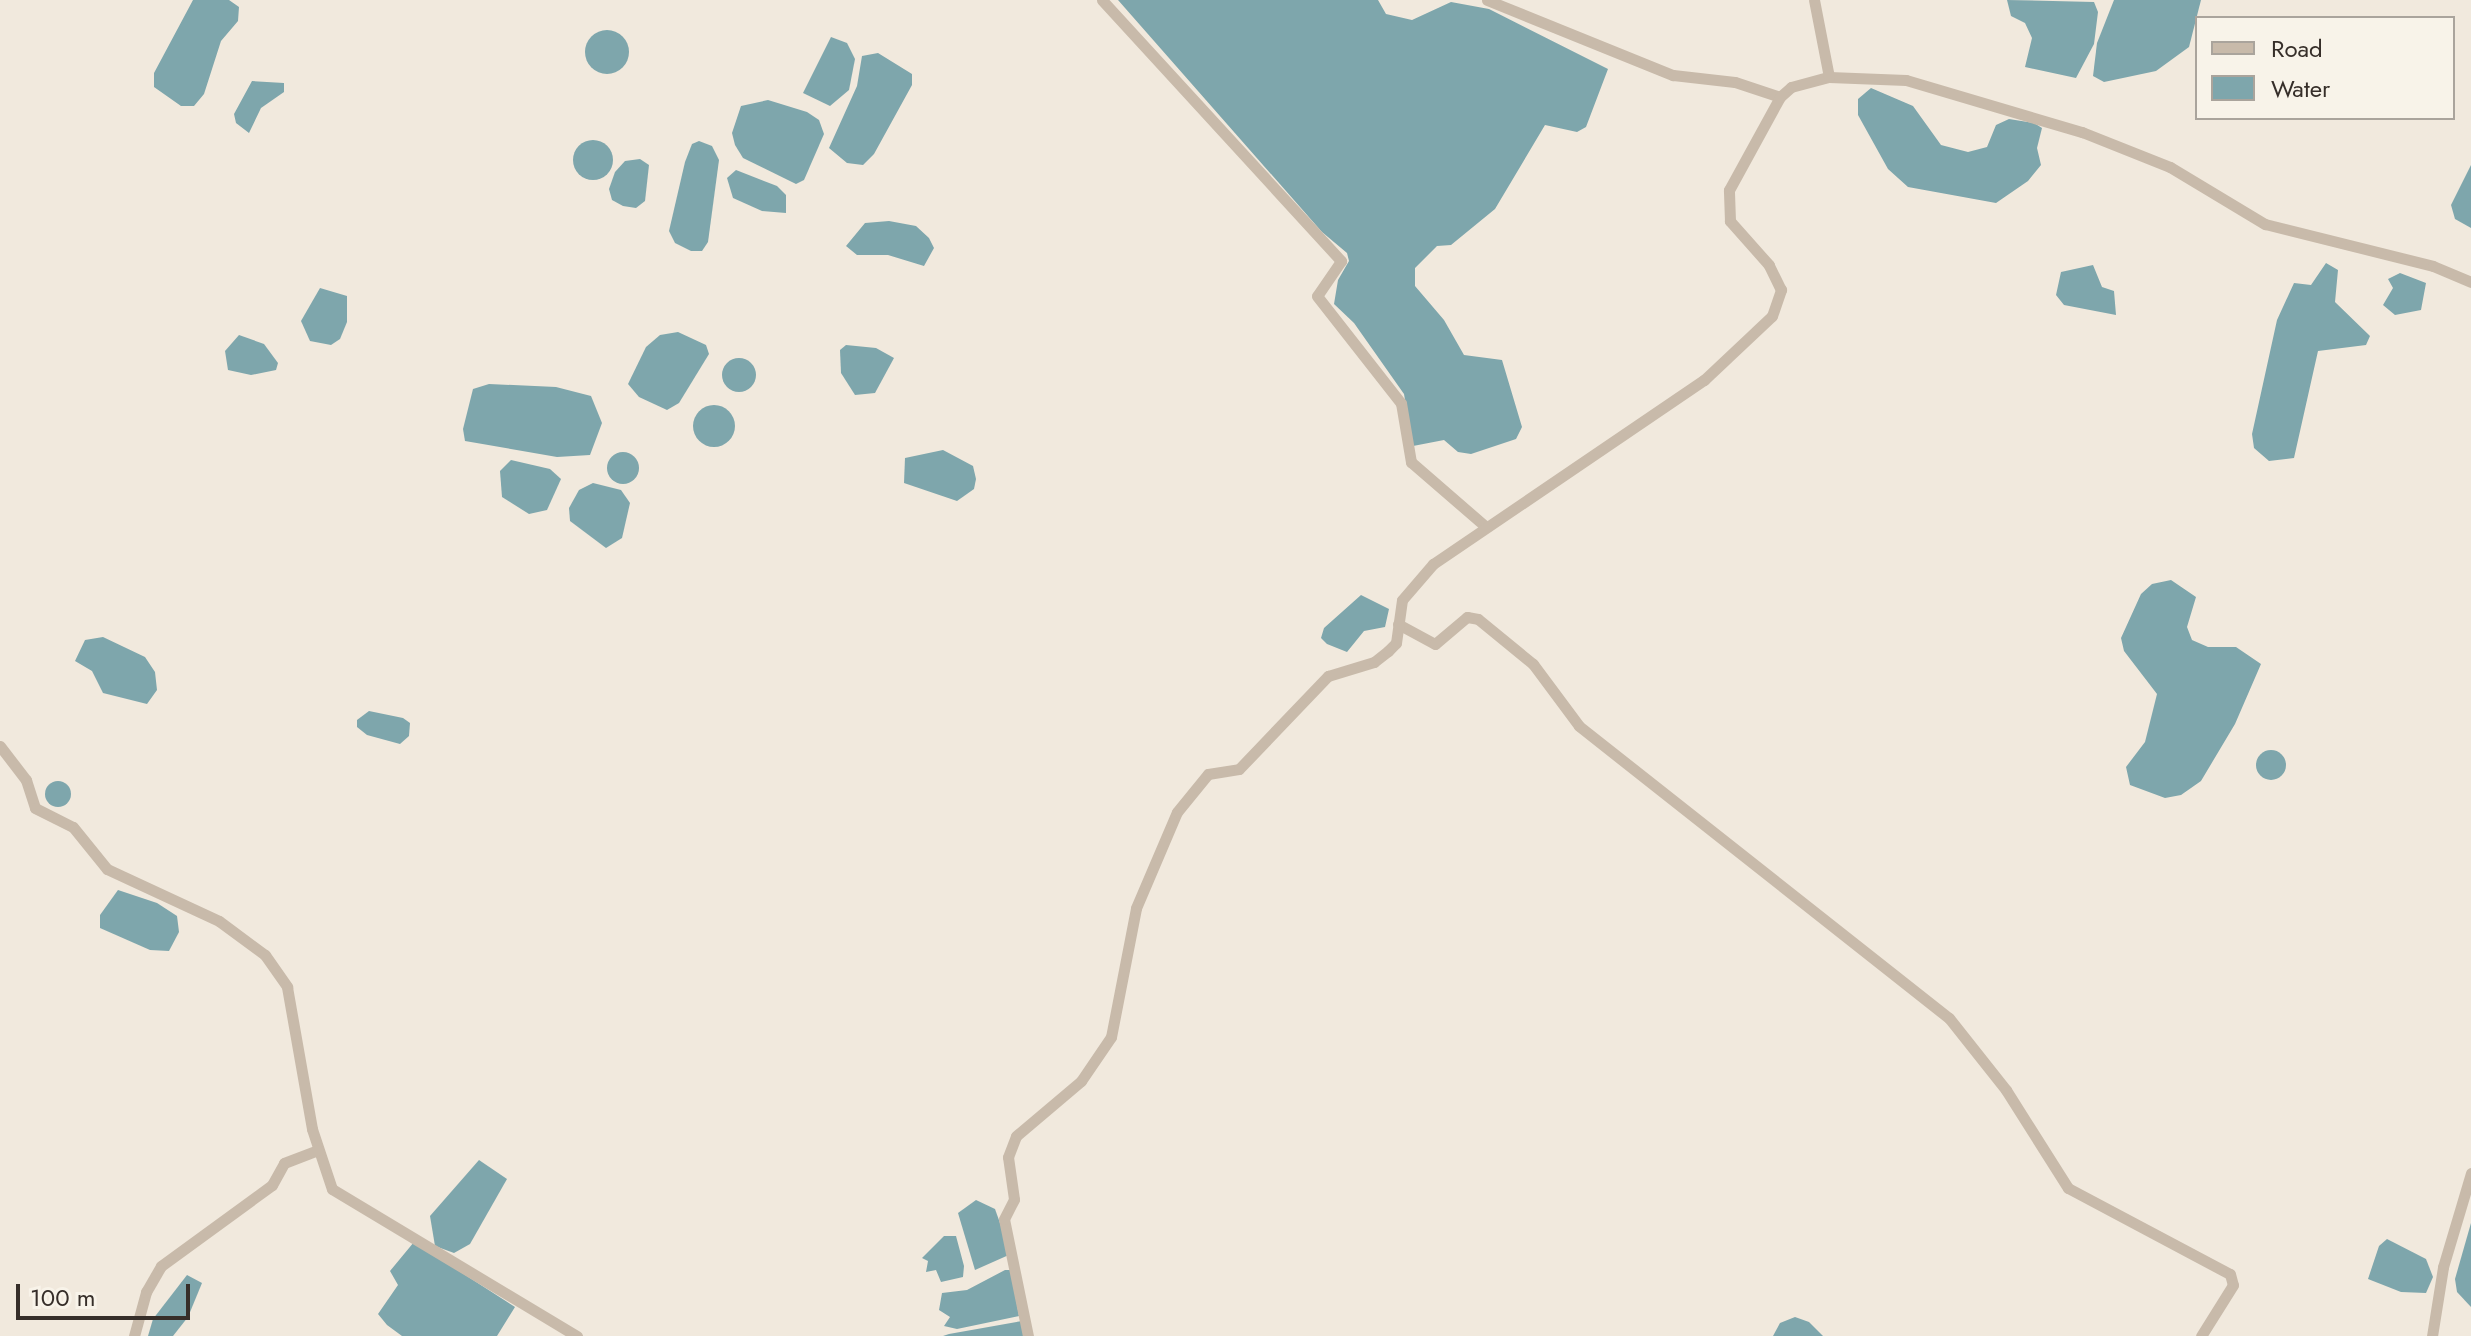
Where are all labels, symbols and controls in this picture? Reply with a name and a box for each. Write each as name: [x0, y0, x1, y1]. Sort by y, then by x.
legend: [2195, 16, 2455, 120]
text: Road: [2271, 31, 2323, 66]
text: Water: [2271, 71, 2330, 106]
scale bar: [20, 1268, 194, 1318]
text: 100 m: [30, 1280, 96, 1315]

